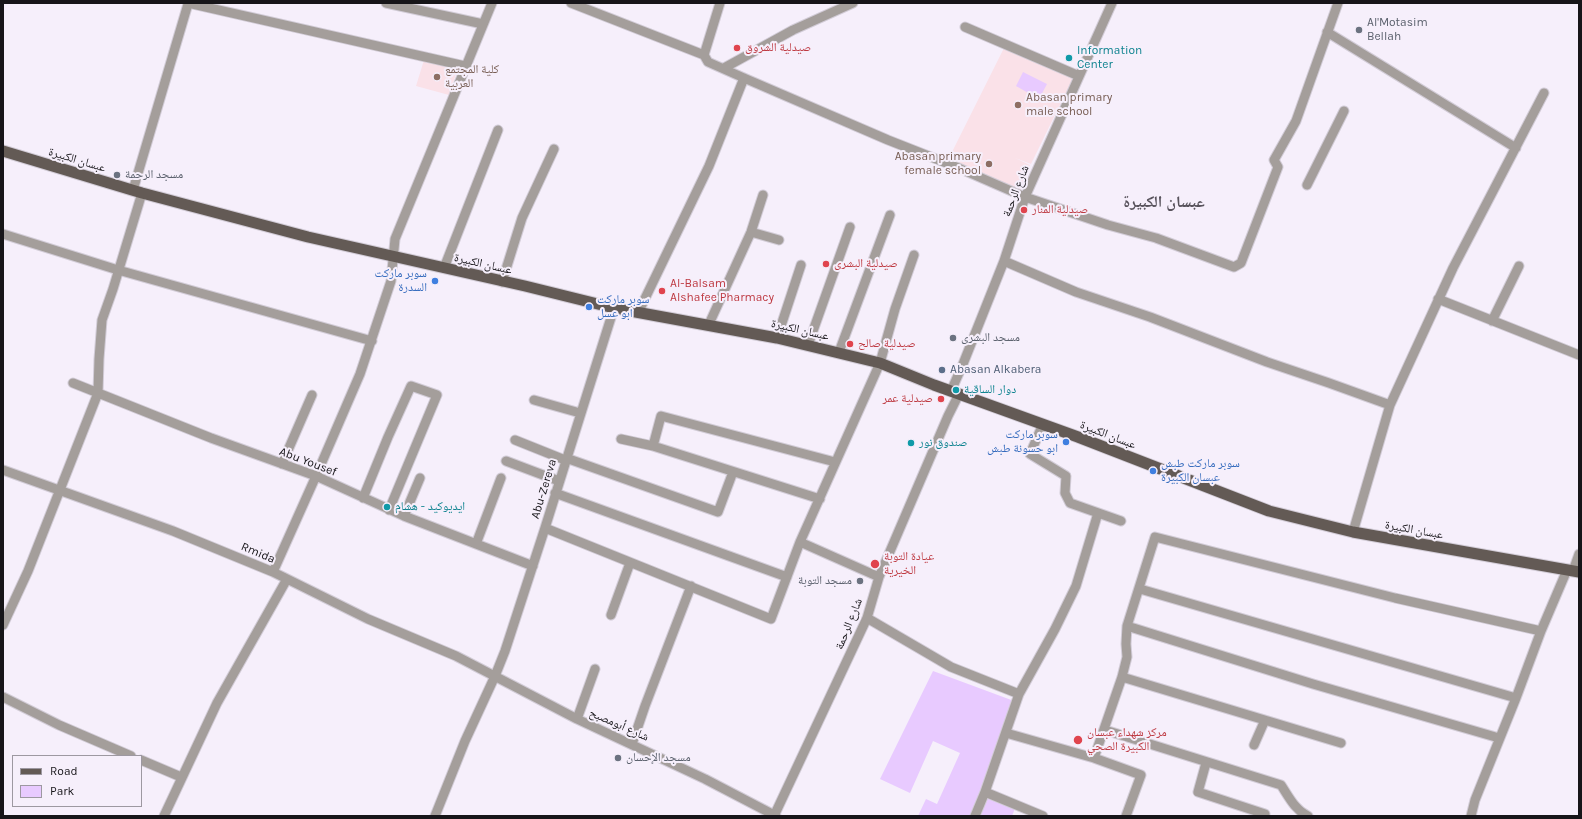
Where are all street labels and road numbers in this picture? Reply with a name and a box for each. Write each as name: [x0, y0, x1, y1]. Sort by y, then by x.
street label: عبسان الكبيرة: [47, 145, 107, 175]
street label: شارع الرحمة: [1000, 163, 1032, 219]
street label: عبسان الكبيرة: [453, 250, 513, 278]
street label: عبسان الكبيرة: [770, 316, 830, 344]
street label: عبسان الكبيرة: [1078, 418, 1138, 452]
street label: Abu Yousef: [277, 444, 339, 480]
street label: Abu-Zereva: [528, 457, 560, 521]
street label: عبسان الكبيرة: [1384, 518, 1444, 542]
street label: Rmida: [239, 539, 277, 567]
street label: شارع الرحمة: [832, 596, 866, 652]
street label: شارع أبومصبح: [587, 705, 651, 745]

